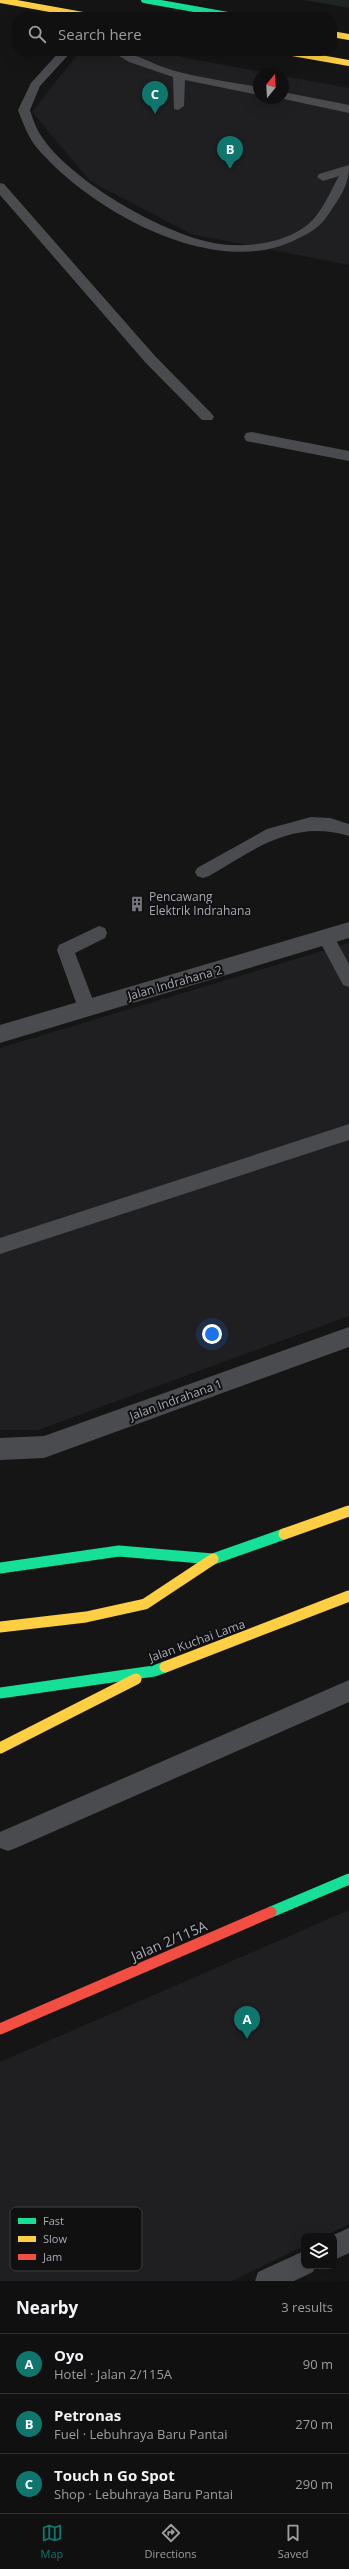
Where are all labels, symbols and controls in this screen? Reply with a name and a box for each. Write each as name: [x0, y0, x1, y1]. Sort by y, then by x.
search box: [12, 12, 337, 56]
icon: search: [26, 23, 48, 45]
text: Search here: [58, 24, 142, 44]
north arrow: [253, 68, 289, 104]
pin: C: [142, 81, 168, 114]
pin: B: [217, 136, 243, 169]
place label: Pencawang Elektrik Indrahana: [149, 888, 251, 919]
building icon: Pencawang Elektrik Indrahana: [128, 895, 146, 913]
street label: Jalan Indrahana 2: [125, 961, 224, 1004]
your location: [202, 1324, 222, 1344]
street label: Jalan Indrahana 1: [126, 1375, 225, 1425]
street label: Jalan Kuchai Lama: [145, 1615, 247, 1666]
street label: Jalan 2/115A: [126, 1916, 210, 1966]
pin: A: [234, 2006, 260, 2039]
legend: [10, 2207, 142, 2271]
text: Fast: [43, 2213, 64, 2228]
text: Slow: [43, 2231, 67, 2246]
map controls: [301, 2233, 337, 2269]
button: layers: [301, 2233, 337, 2269]
text: Jam: [42, 2249, 62, 2264]
text: Nearby: [16, 2296, 78, 2319]
text: 3 results: [281, 2298, 333, 2316]
text: Oyo: [54, 2345, 84, 2365]
text: A: [25, 2355, 33, 2373]
text: 90 m: [303, 2355, 333, 2373]
text: Hotel · Jalan 2/115A: [54, 2365, 172, 2383]
text: Petronas: [54, 2405, 121, 2425]
text: B: [25, 2415, 33, 2433]
text: 270 m: [295, 2415, 333, 2433]
text: Fuel · Lebuhraya Baru Pantai: [54, 2425, 228, 2443]
text: Touch n Go Spot: [54, 2465, 175, 2485]
text: C: [25, 2475, 33, 2493]
text: 290 m: [295, 2475, 333, 2493]
text: Shop · Lebuhraya Baru Pantai: [54, 2485, 233, 2503]
tab: Map: [41, 2522, 63, 2561]
tab: Directions: [145, 2522, 197, 2561]
tab: Saved: [278, 2522, 308, 2561]

